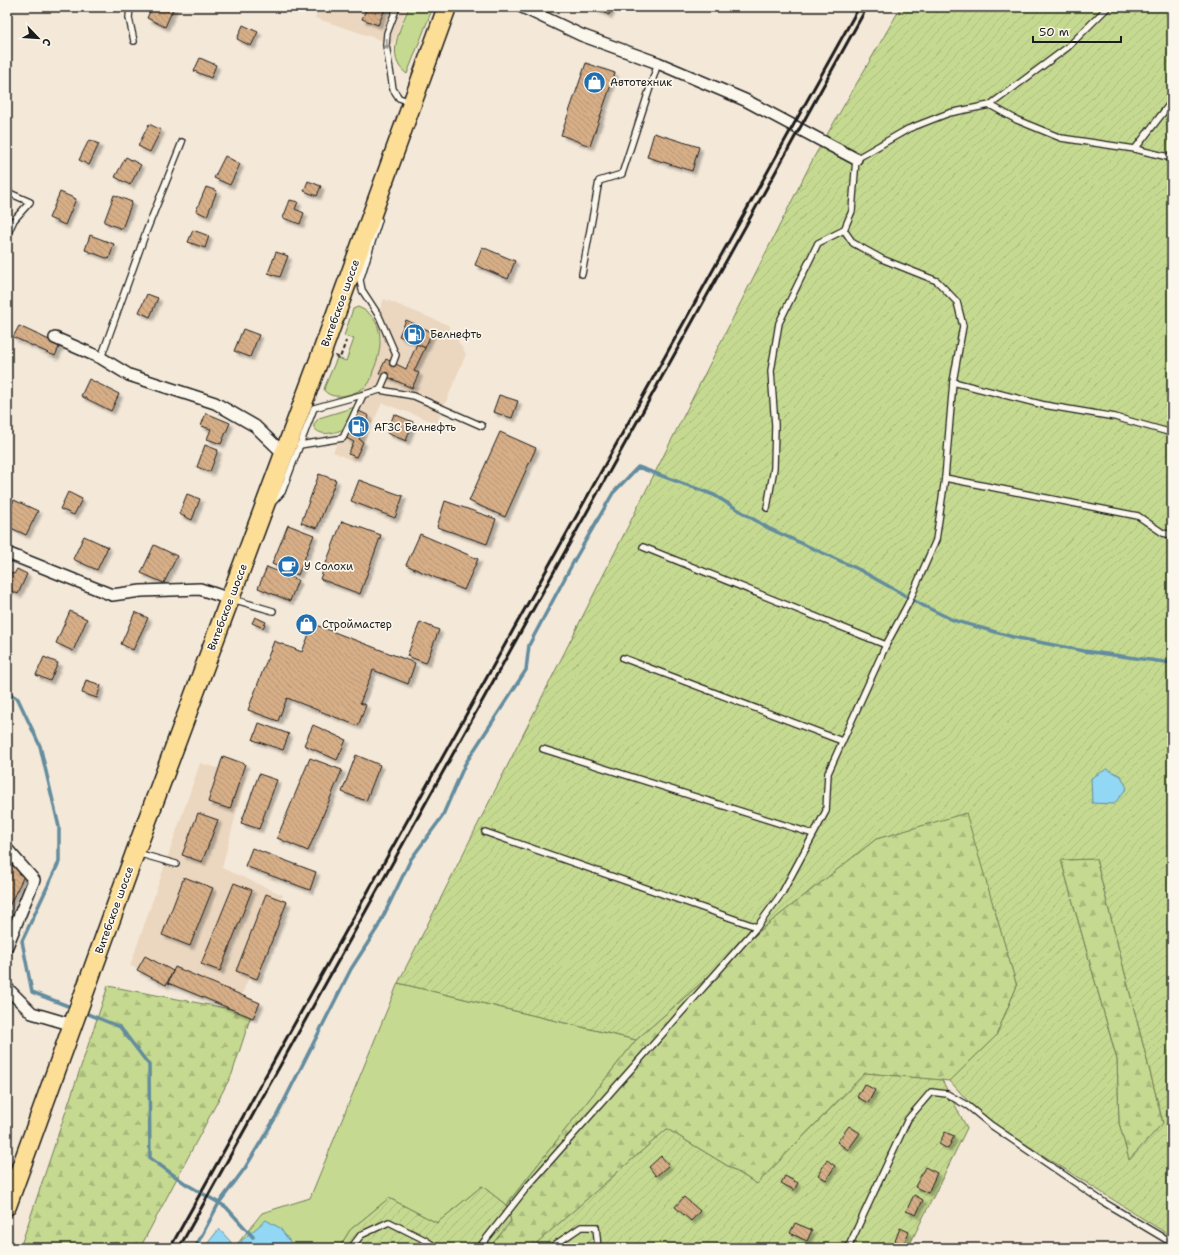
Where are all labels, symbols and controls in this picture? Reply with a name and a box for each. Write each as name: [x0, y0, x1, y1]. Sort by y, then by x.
north arrow: [18, 18, 58, 58]
scale bar: [1033, 18, 1121, 44]
text: 50 m: [1039, 24, 1069, 40]
text: С: [38, 36, 55, 48]
one-way arrow: [383, 38, 390, 50]
shop icon: Автотехник: [581, 69, 607, 95]
place label: Автотехник: [610, 75, 672, 90]
street label: Витебское шоссе: [318, 257, 363, 349]
fuel station icon: Белнефть: [402, 321, 428, 347]
place label: Белнефть: [430, 327, 482, 342]
fuel station icon: АГЗС Белнефть: [345, 414, 371, 440]
place label: АГЗС Белнефть: [374, 420, 457, 435]
cafe icon: У Солохи: [275, 553, 301, 579]
place label: У Солохи: [304, 559, 353, 574]
street label: Витебское шоссе: [204, 562, 251, 653]
shop icon: Строймастер: [293, 611, 319, 637]
place label: Строймастер: [322, 617, 392, 632]
street label: Витебское шоссе: [92, 864, 137, 956]

